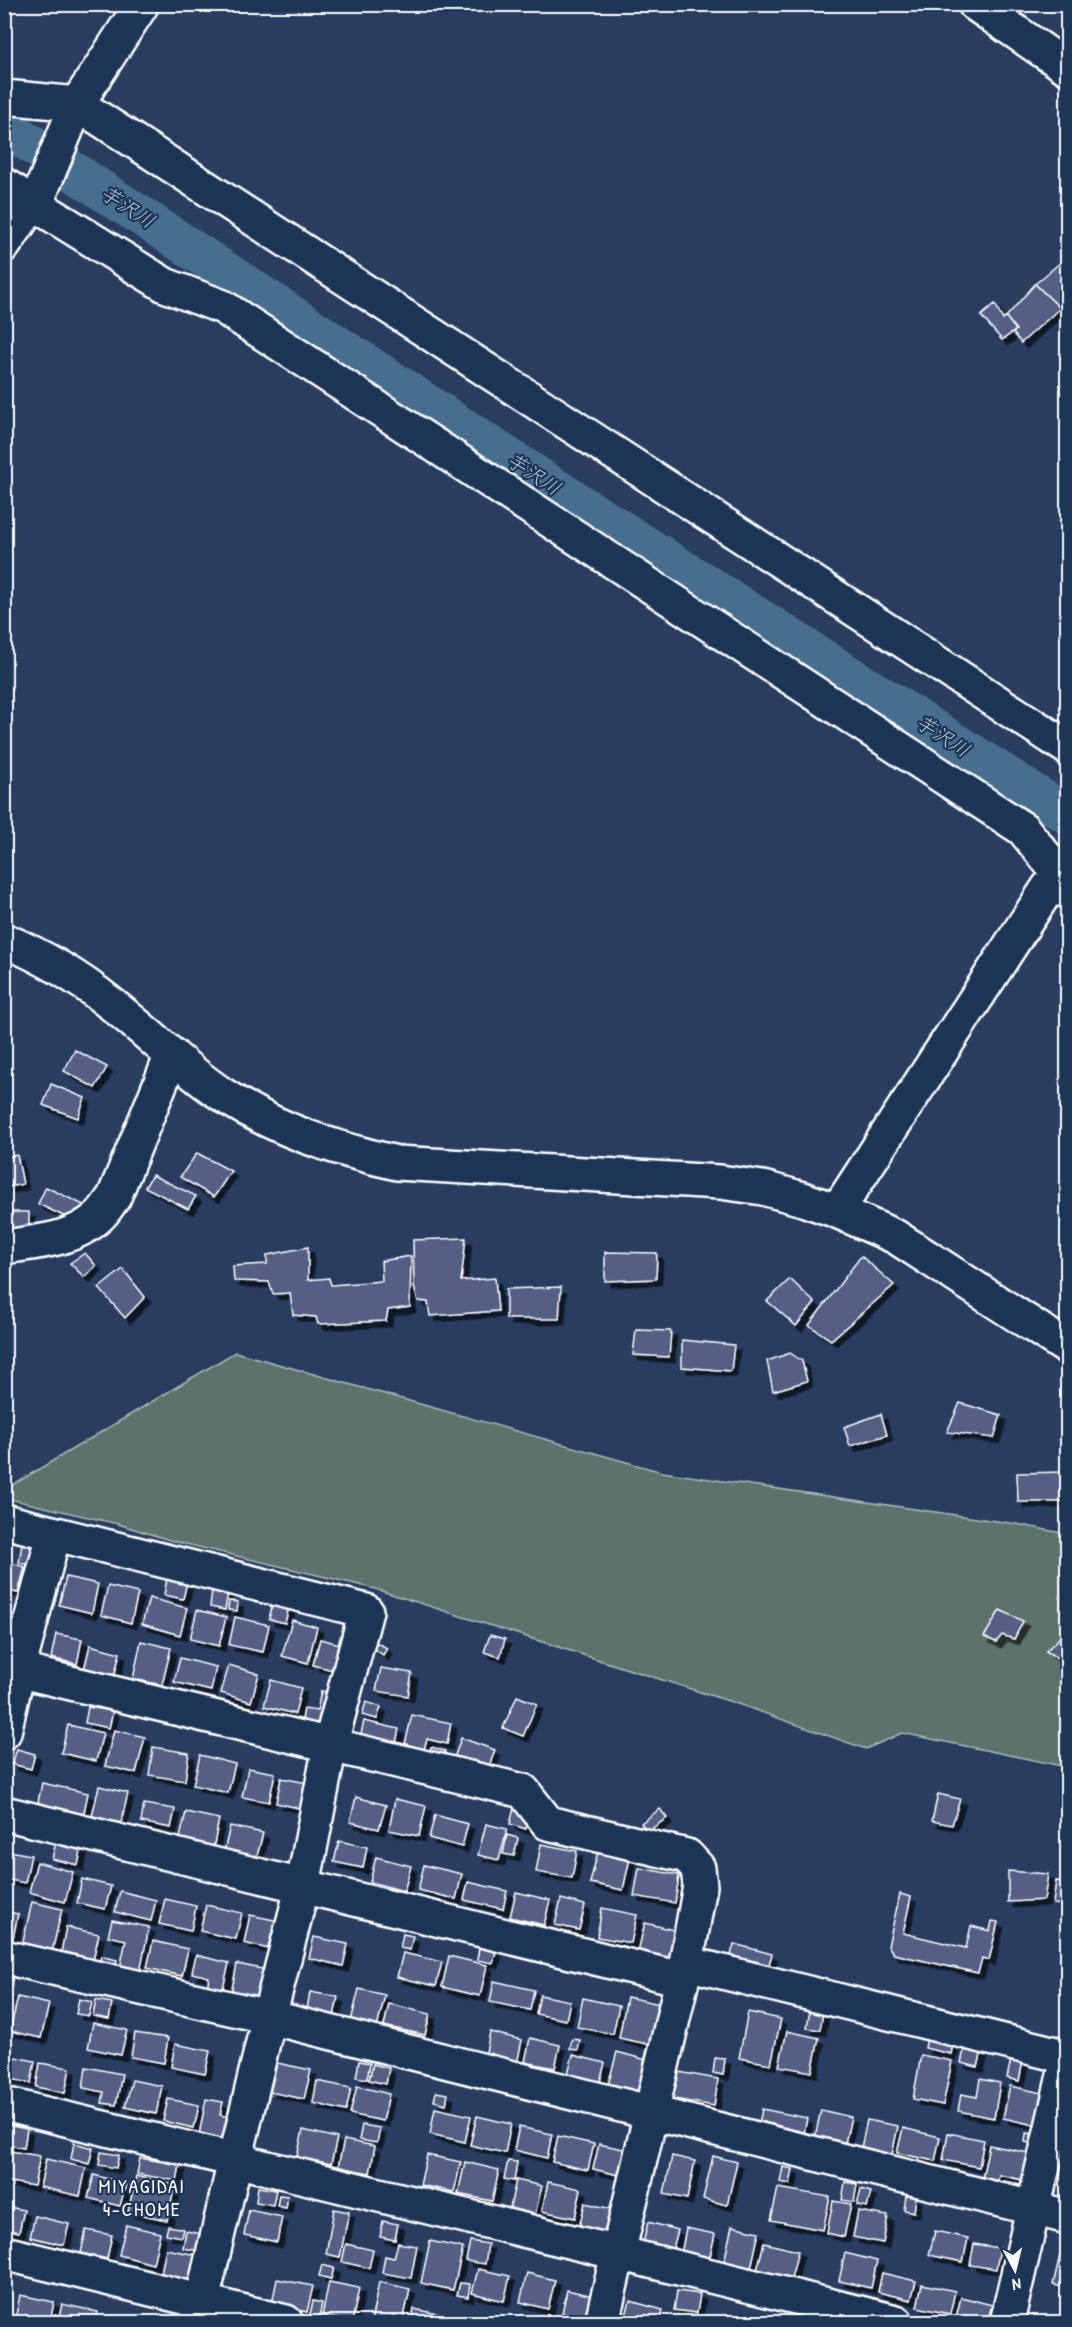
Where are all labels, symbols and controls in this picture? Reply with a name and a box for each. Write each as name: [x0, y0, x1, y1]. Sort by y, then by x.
water label: 芋沢川: [96, 179, 161, 234]
water label: 芋沢川: [502, 446, 567, 501]
water label: 芋沢川: [911, 708, 976, 763]
district label: MIYAGIDAI 4-CHOME: [99, 2172, 185, 2222]
north arrow: [985, 2240, 1045, 2300]
text: N: [1011, 2273, 1022, 2296]

